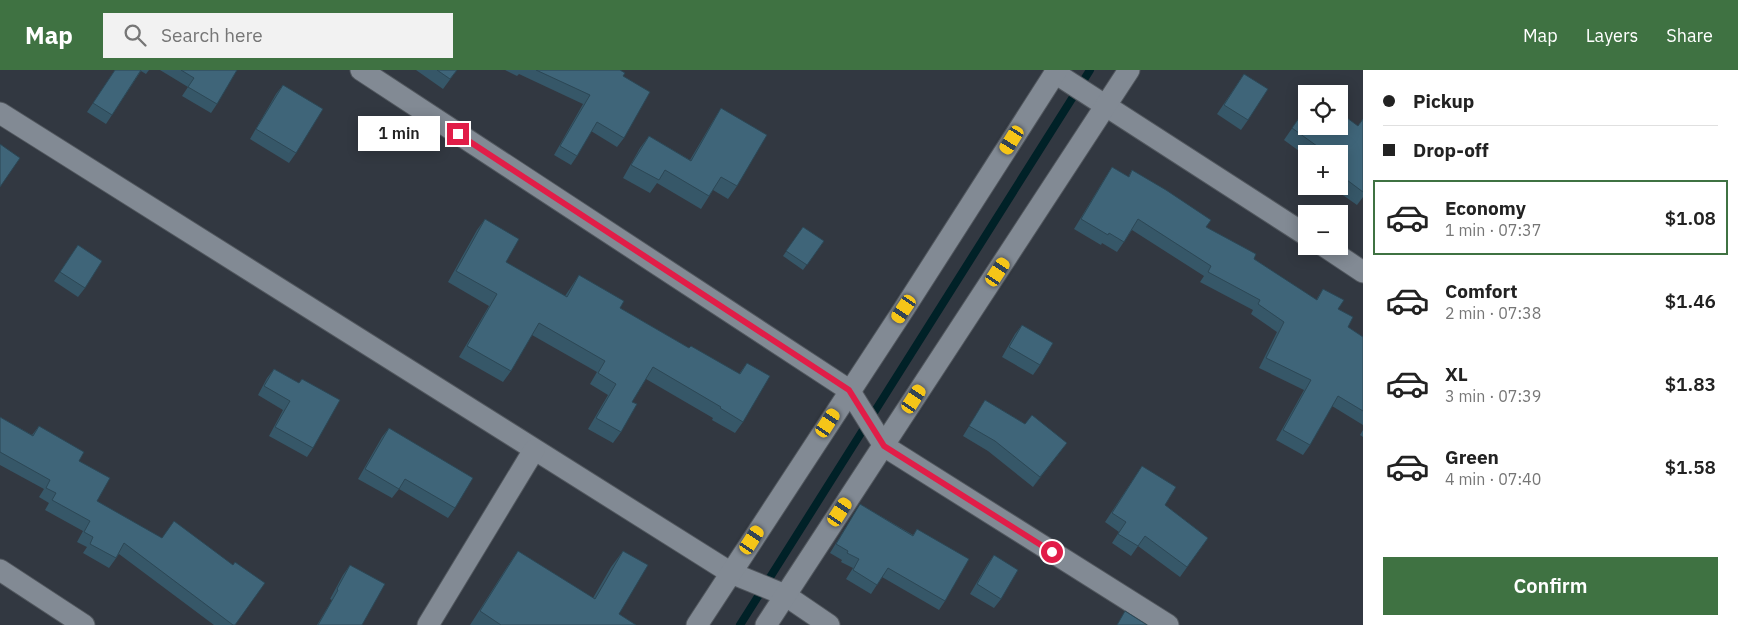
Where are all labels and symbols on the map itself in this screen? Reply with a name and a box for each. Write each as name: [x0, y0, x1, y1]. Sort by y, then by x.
callout: 1 min: [358, 116, 440, 152]
route end: [447, 123, 469, 145]
car: [997, 123, 1026, 157]
car: [983, 255, 1012, 289]
car: [889, 292, 918, 326]
car: [899, 382, 928, 416]
car: [813, 406, 842, 440]
car: [825, 495, 854, 529]
car: [737, 523, 766, 557]
route start: [1041, 541, 1063, 563]

